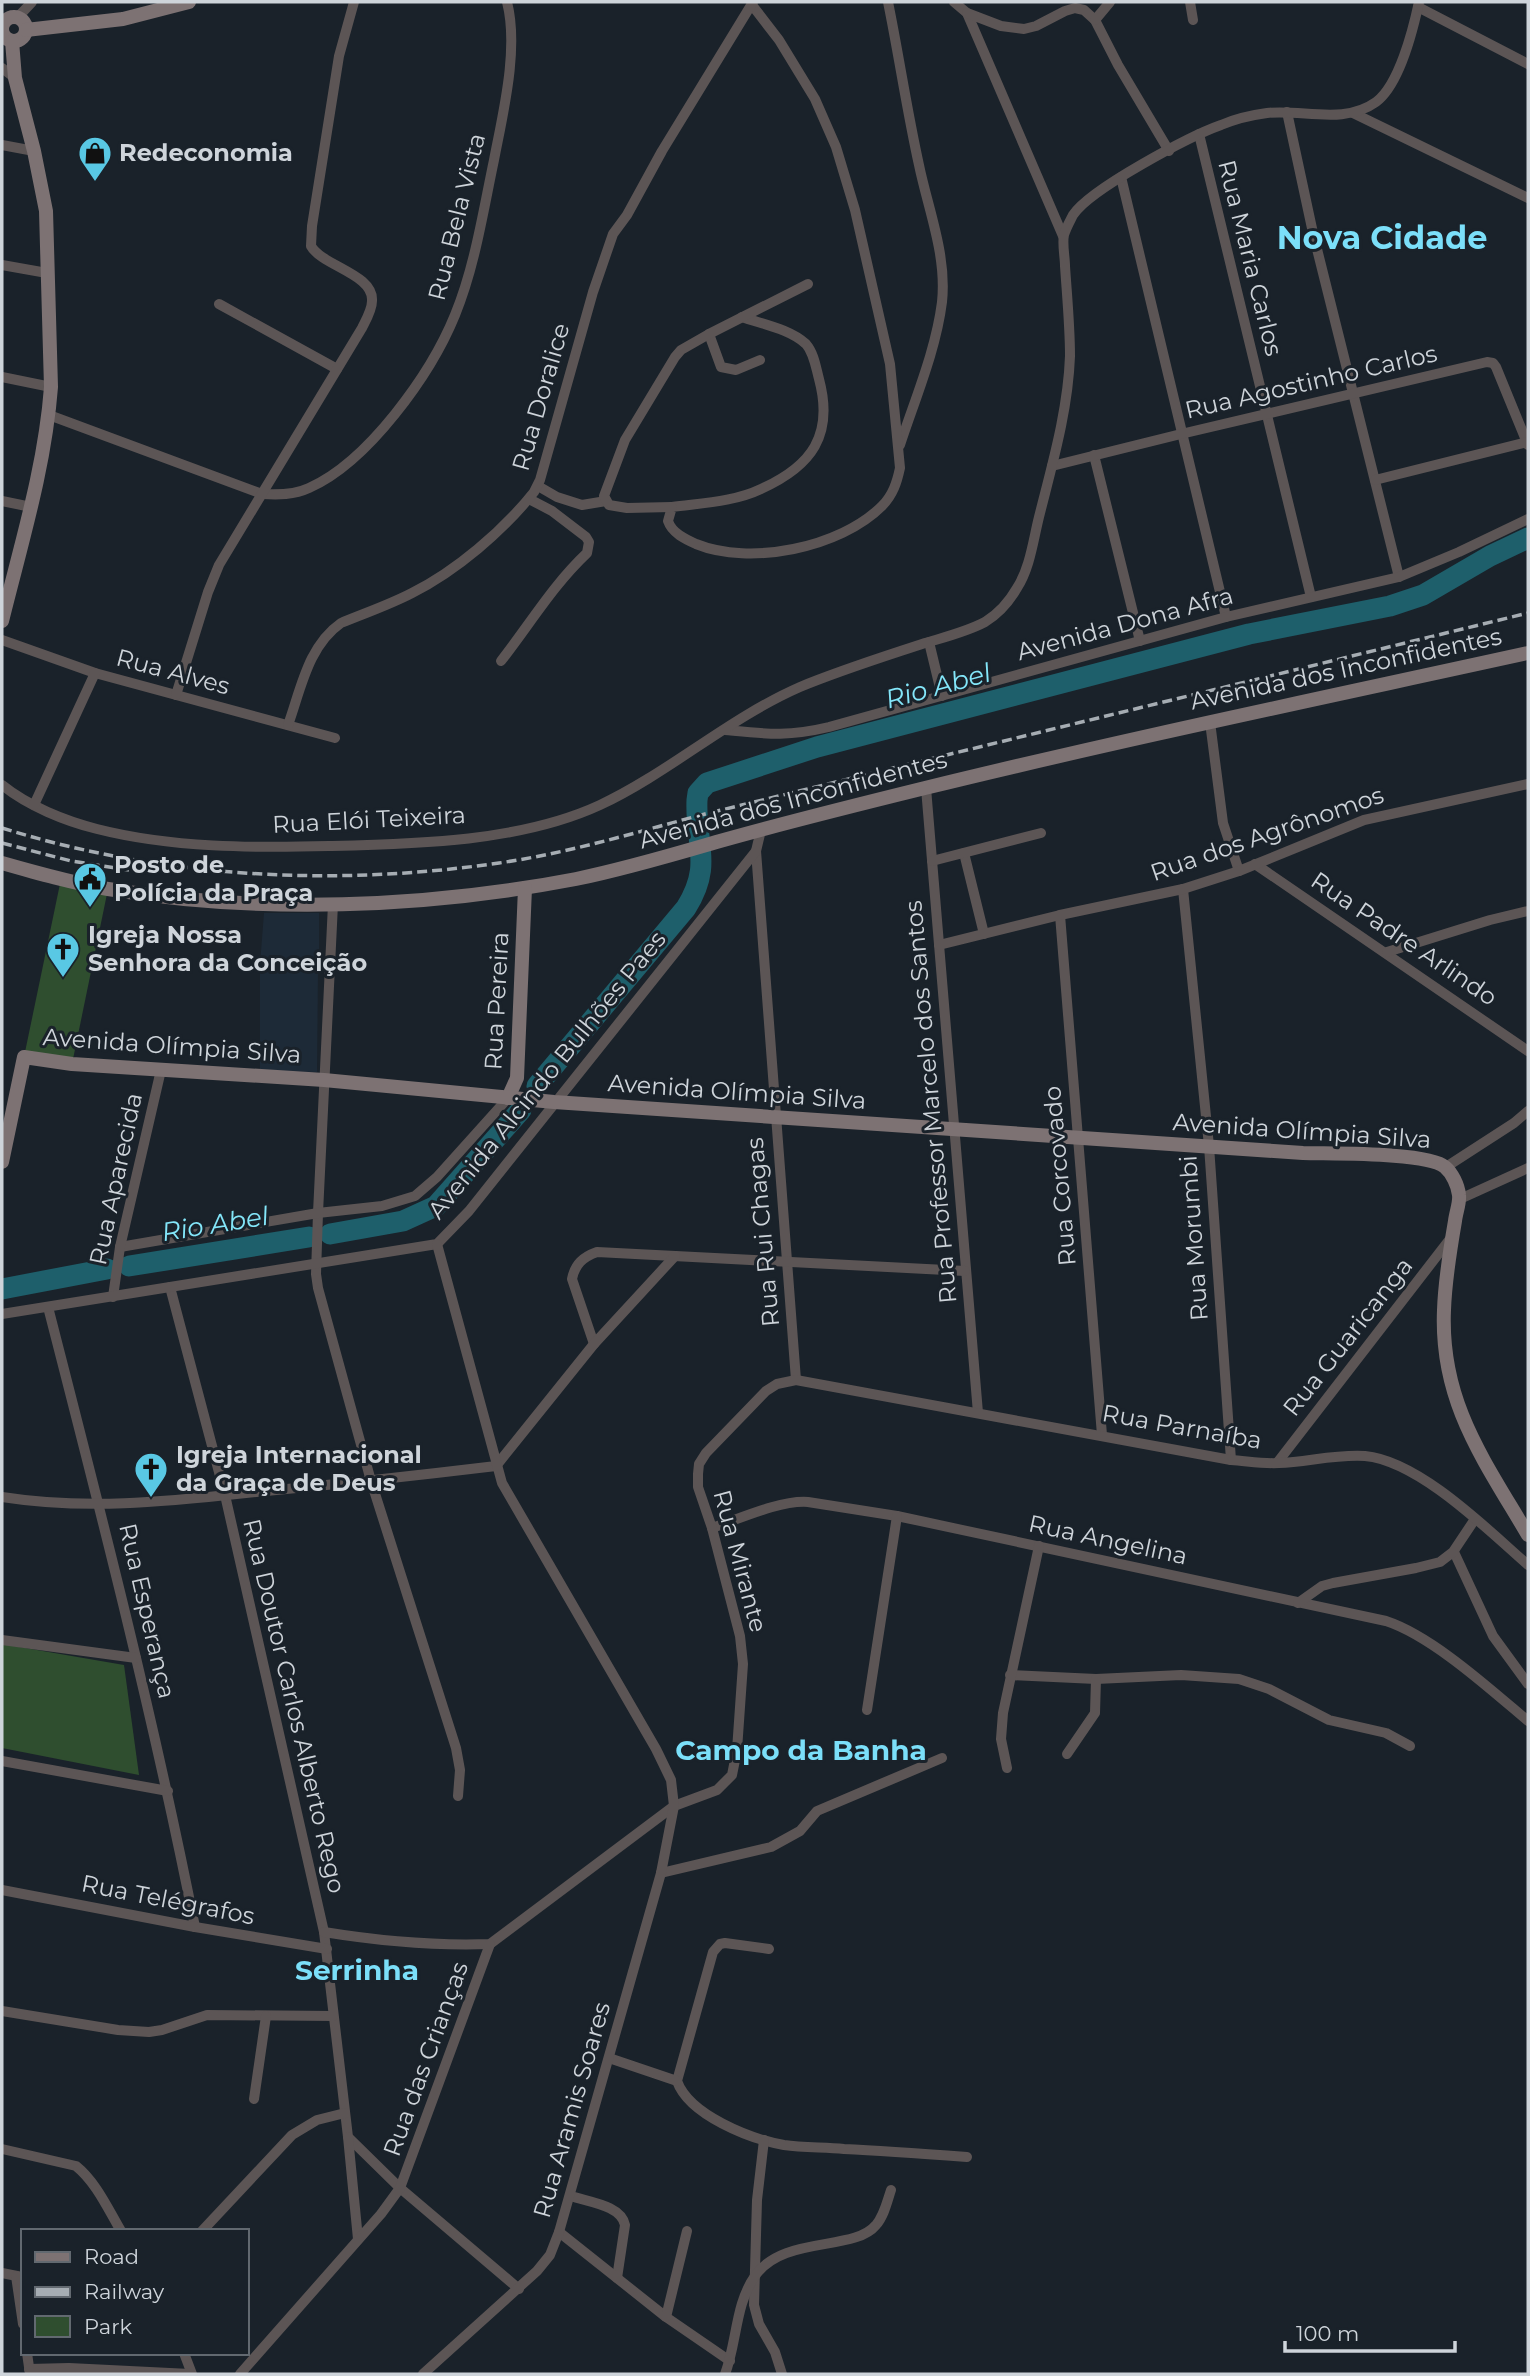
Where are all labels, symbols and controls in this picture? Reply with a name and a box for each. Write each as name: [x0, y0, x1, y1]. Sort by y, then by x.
street label: Rua Bela Vista: [422, 130, 491, 304]
shop icon: Redeconomia: [76, 134, 114, 183]
place label: Redeconomia: [119, 138, 293, 167]
street label: Rua Maria Carlos: [1212, 157, 1289, 359]
district label: Nova Cidade: [1277, 218, 1487, 257]
street label: Rua Doralice: [506, 320, 575, 474]
street label: Rua Agostinho Carlos: [1182, 338, 1440, 425]
street label: Avenida Dona Afra: [1013, 581, 1236, 666]
street label: Avenida dos Inconfidentes: [1188, 621, 1504, 716]
street label: Rua Alves: [113, 642, 233, 701]
water label: Rio Abel: [882, 657, 994, 715]
street label: Avenida dos Inconfidentes: [636, 744, 950, 855]
street label: Rua dos Agrônomos: [1146, 780, 1387, 887]
street label: Rua Elói Teixeira: [271, 800, 467, 839]
place label: Posto de Polícia da Praça: [114, 850, 313, 907]
public building icon: Posto de Polícia da Praça: [71, 860, 109, 909]
street label: Rua Padre Arlindo: [1306, 865, 1503, 1012]
street label: Rua Professor Marcelo dos Santos: [898, 899, 963, 1305]
place label: Igreja Nossa Senhora da Conceição: [88, 920, 367, 977]
street label: Avenida Alcindo Bulhões Paes: [421, 925, 672, 1225]
church icon: Igreja Nossa Senhora da Conceição: [44, 930, 82, 979]
street label: Rua Pereira: [478, 931, 515, 1071]
street label: Avenida Olímpia Silva: [42, 1022, 302, 1069]
street label: Avenida Olímpia Silva: [607, 1068, 867, 1115]
street label: Rua Corcovado: [1037, 1085, 1082, 1267]
street label: Rua Aparecida: [83, 1090, 148, 1268]
street label: Avenida Olímpia Silva: [1172, 1107, 1432, 1154]
street label: Rua Rui Chagas: [740, 1136, 785, 1328]
street label: Rua Morumbi: [1173, 1154, 1214, 1322]
water label: Rio Abel: [159, 1200, 271, 1248]
street label: Rua Guaricanga: [1277, 1252, 1418, 1422]
street label: Rua Parnaíba: [1100, 1398, 1264, 1455]
place label: Igreja Internacional da Graça de Deus: [176, 1440, 422, 1497]
church icon: Igreja Internacional da Graça de Deus: [132, 1450, 170, 1499]
street label: Rua Mirante: [708, 1487, 773, 1635]
street label: Rua Angelina: [1026, 1509, 1190, 1570]
street label: Rua Doutor Carlos Alberto Rego: [237, 1516, 352, 1896]
street label: Rua Esperança: [113, 1520, 182, 1701]
district label: Campo da Banha: [675, 1733, 927, 1767]
street label: Rua Telégrafos: [79, 1869, 257, 1931]
district label: Serrinha: [295, 1953, 419, 1987]
street label: Rua das Crianças: [377, 1958, 474, 2160]
street label: Rua Aramis Soares: [527, 1999, 616, 2221]
legend: [21, 2229, 248, 2355]
text: Road: [84, 2244, 139, 2269]
text: Railway: [84, 2279, 165, 2304]
scale bar: [1285, 2310, 1455, 2354]
text: Park: [84, 2314, 132, 2339]
text: 100 m: [1296, 2321, 1359, 2346]

